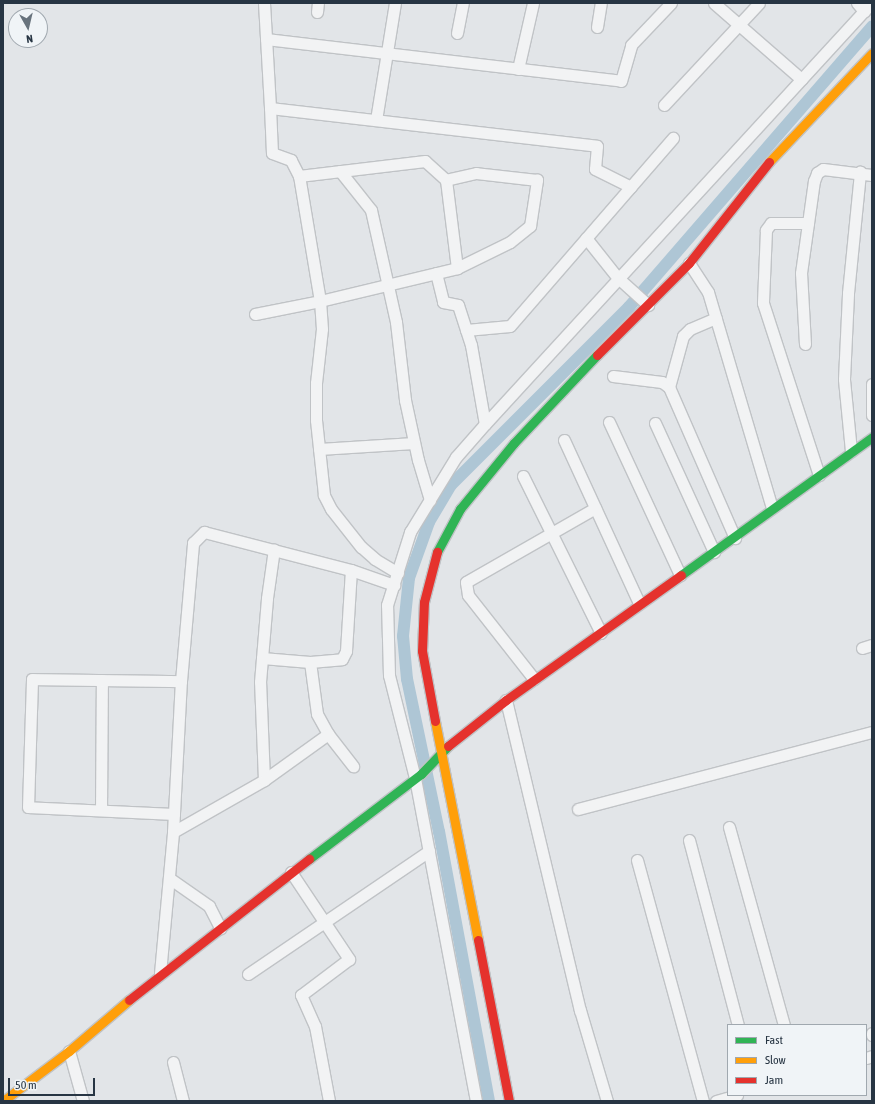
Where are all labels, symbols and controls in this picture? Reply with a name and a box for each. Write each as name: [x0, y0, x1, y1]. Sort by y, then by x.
north arrow: [8, 8, 48, 48]
text: N: [25, 32, 34, 45]
legend: [727, 1024, 867, 1096]
text: Fast: [765, 1033, 783, 1047]
text: Slow: [765, 1053, 786, 1067]
scale bar: [10, 1070, 97, 1096]
text: Jam: [765, 1073, 783, 1087]
text: 50 m: [15, 1078, 37, 1092]

